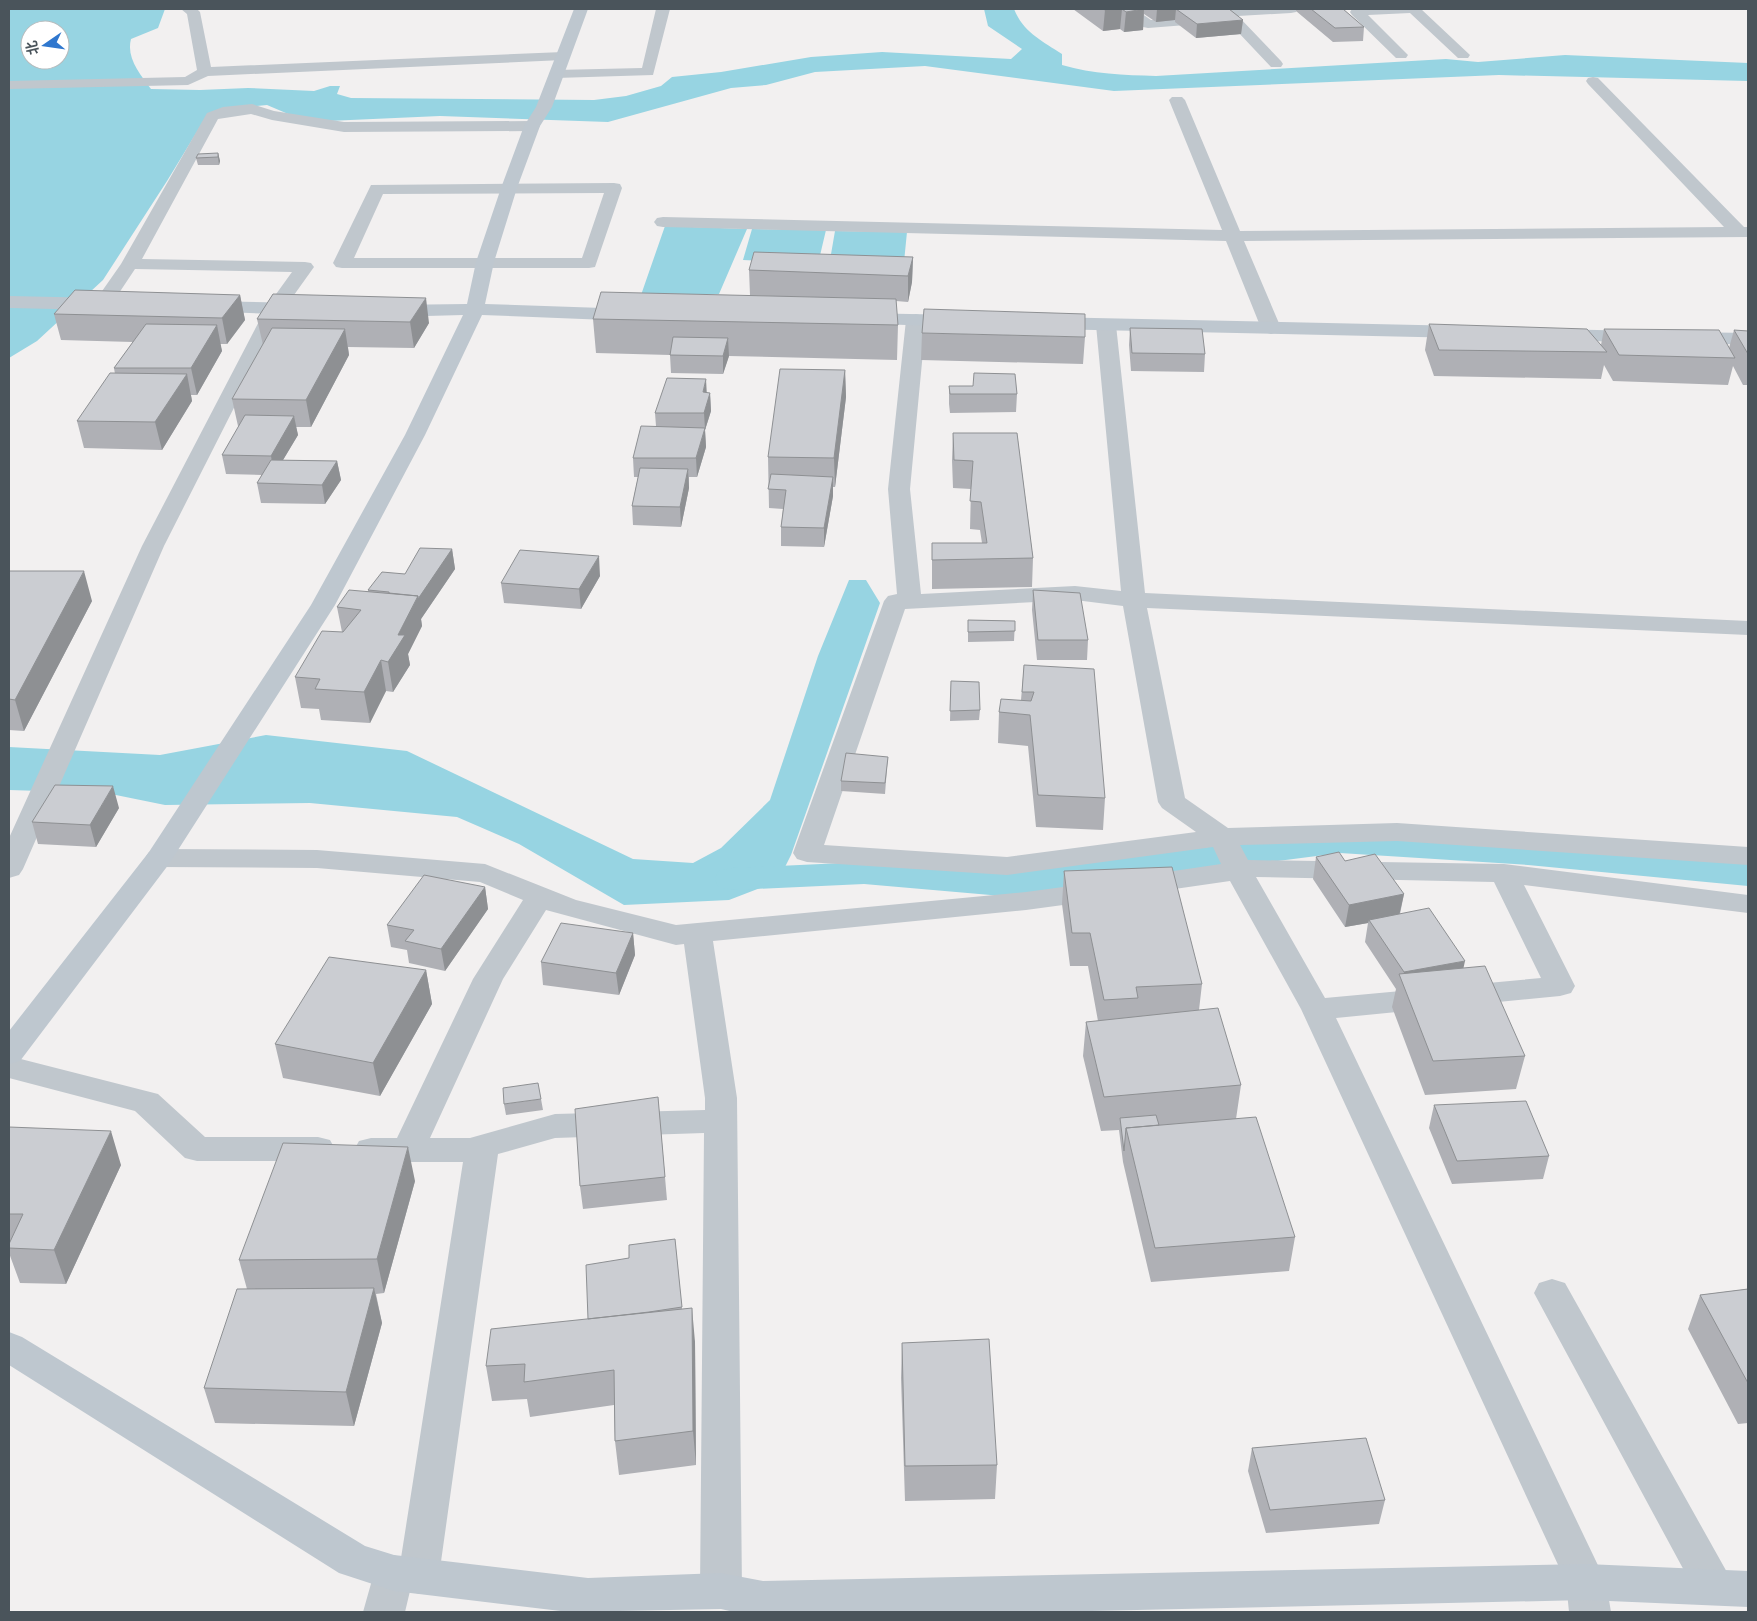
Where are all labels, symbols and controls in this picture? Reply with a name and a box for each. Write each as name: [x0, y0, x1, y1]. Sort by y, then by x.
north arrow: [20, 20, 70, 70]
text: 北: [22, 39, 43, 57]

